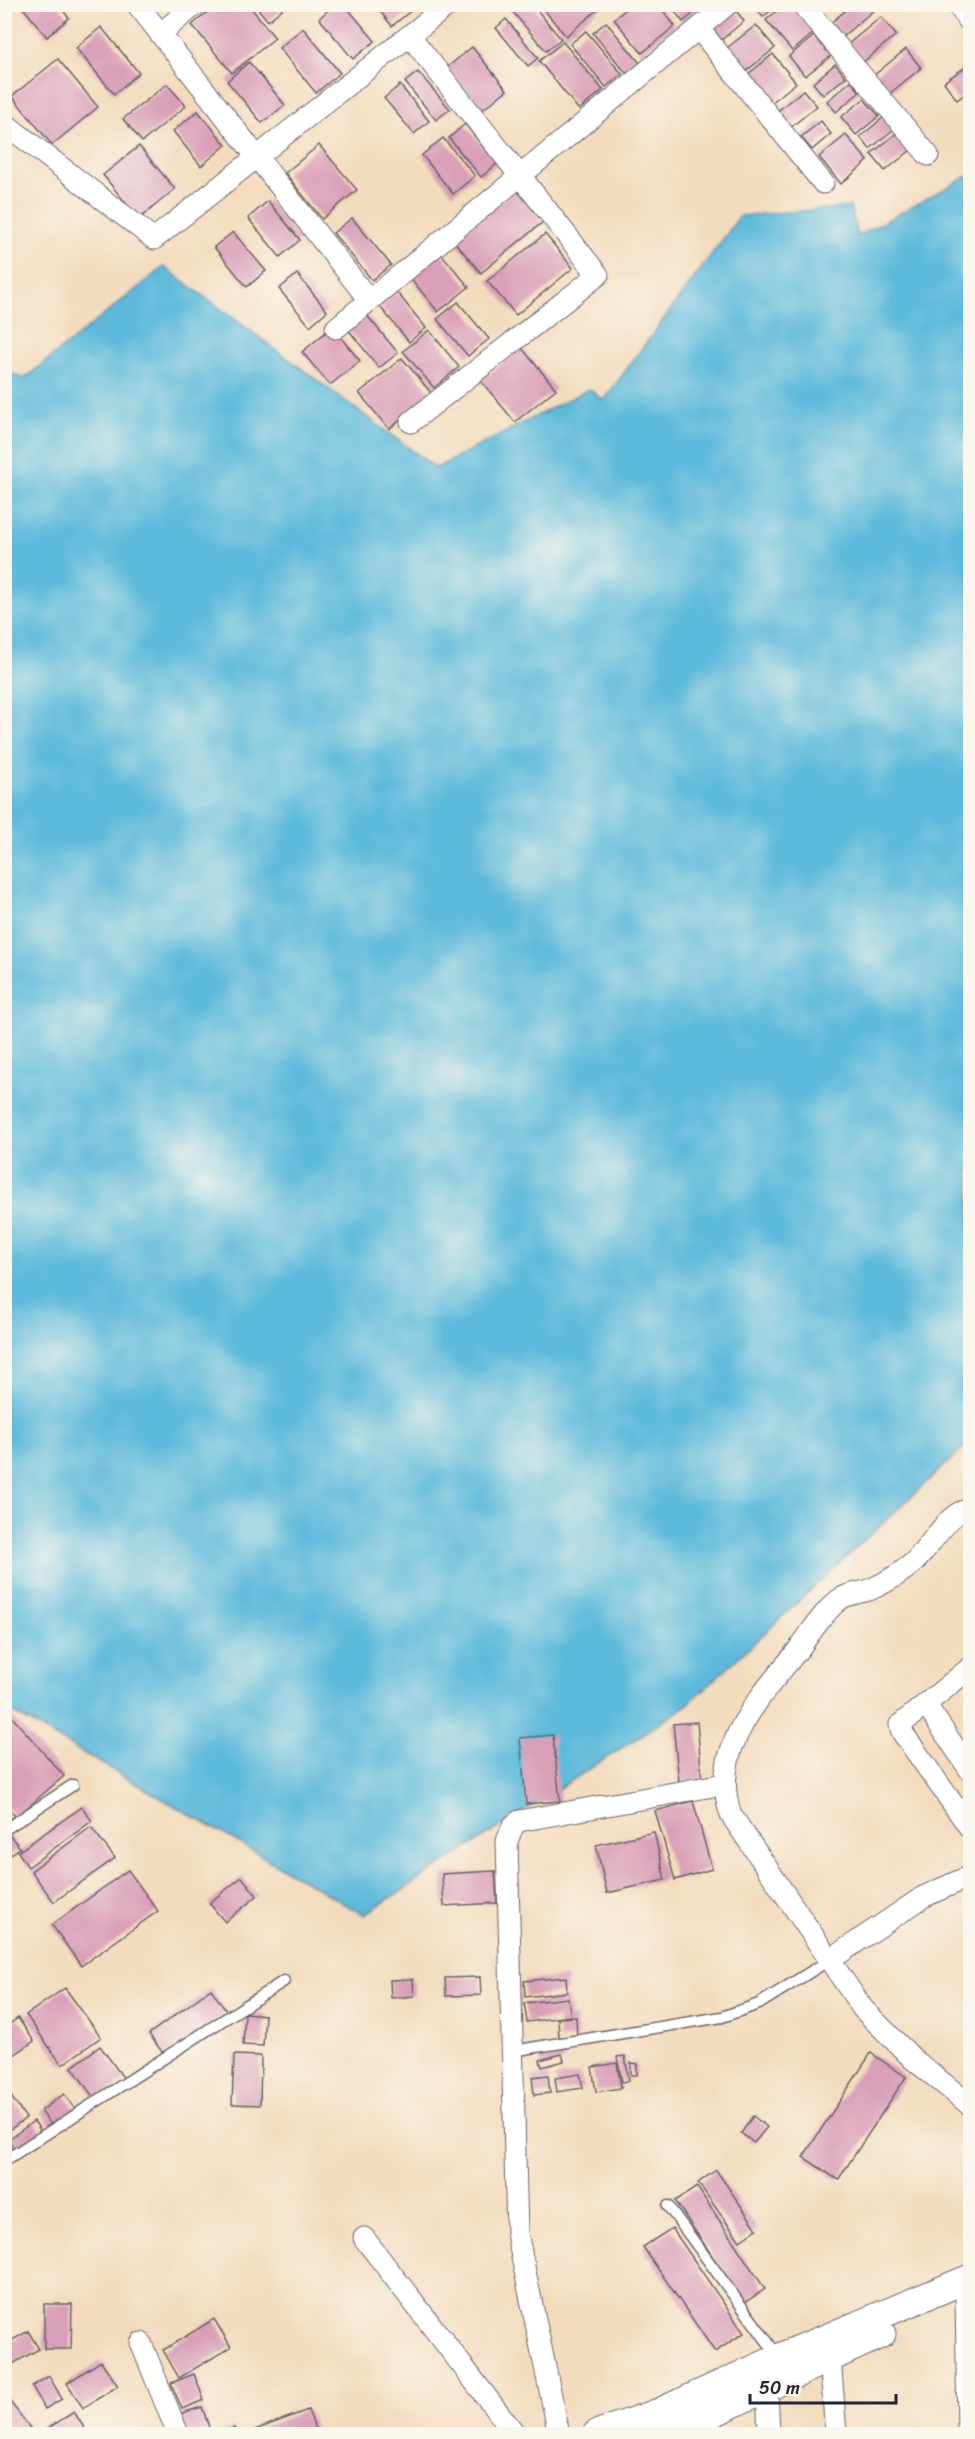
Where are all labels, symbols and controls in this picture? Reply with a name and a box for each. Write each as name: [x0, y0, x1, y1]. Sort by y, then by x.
scale bar: [750, 2367, 896, 2405]
text: 50 m: [759, 2372, 800, 2404]

